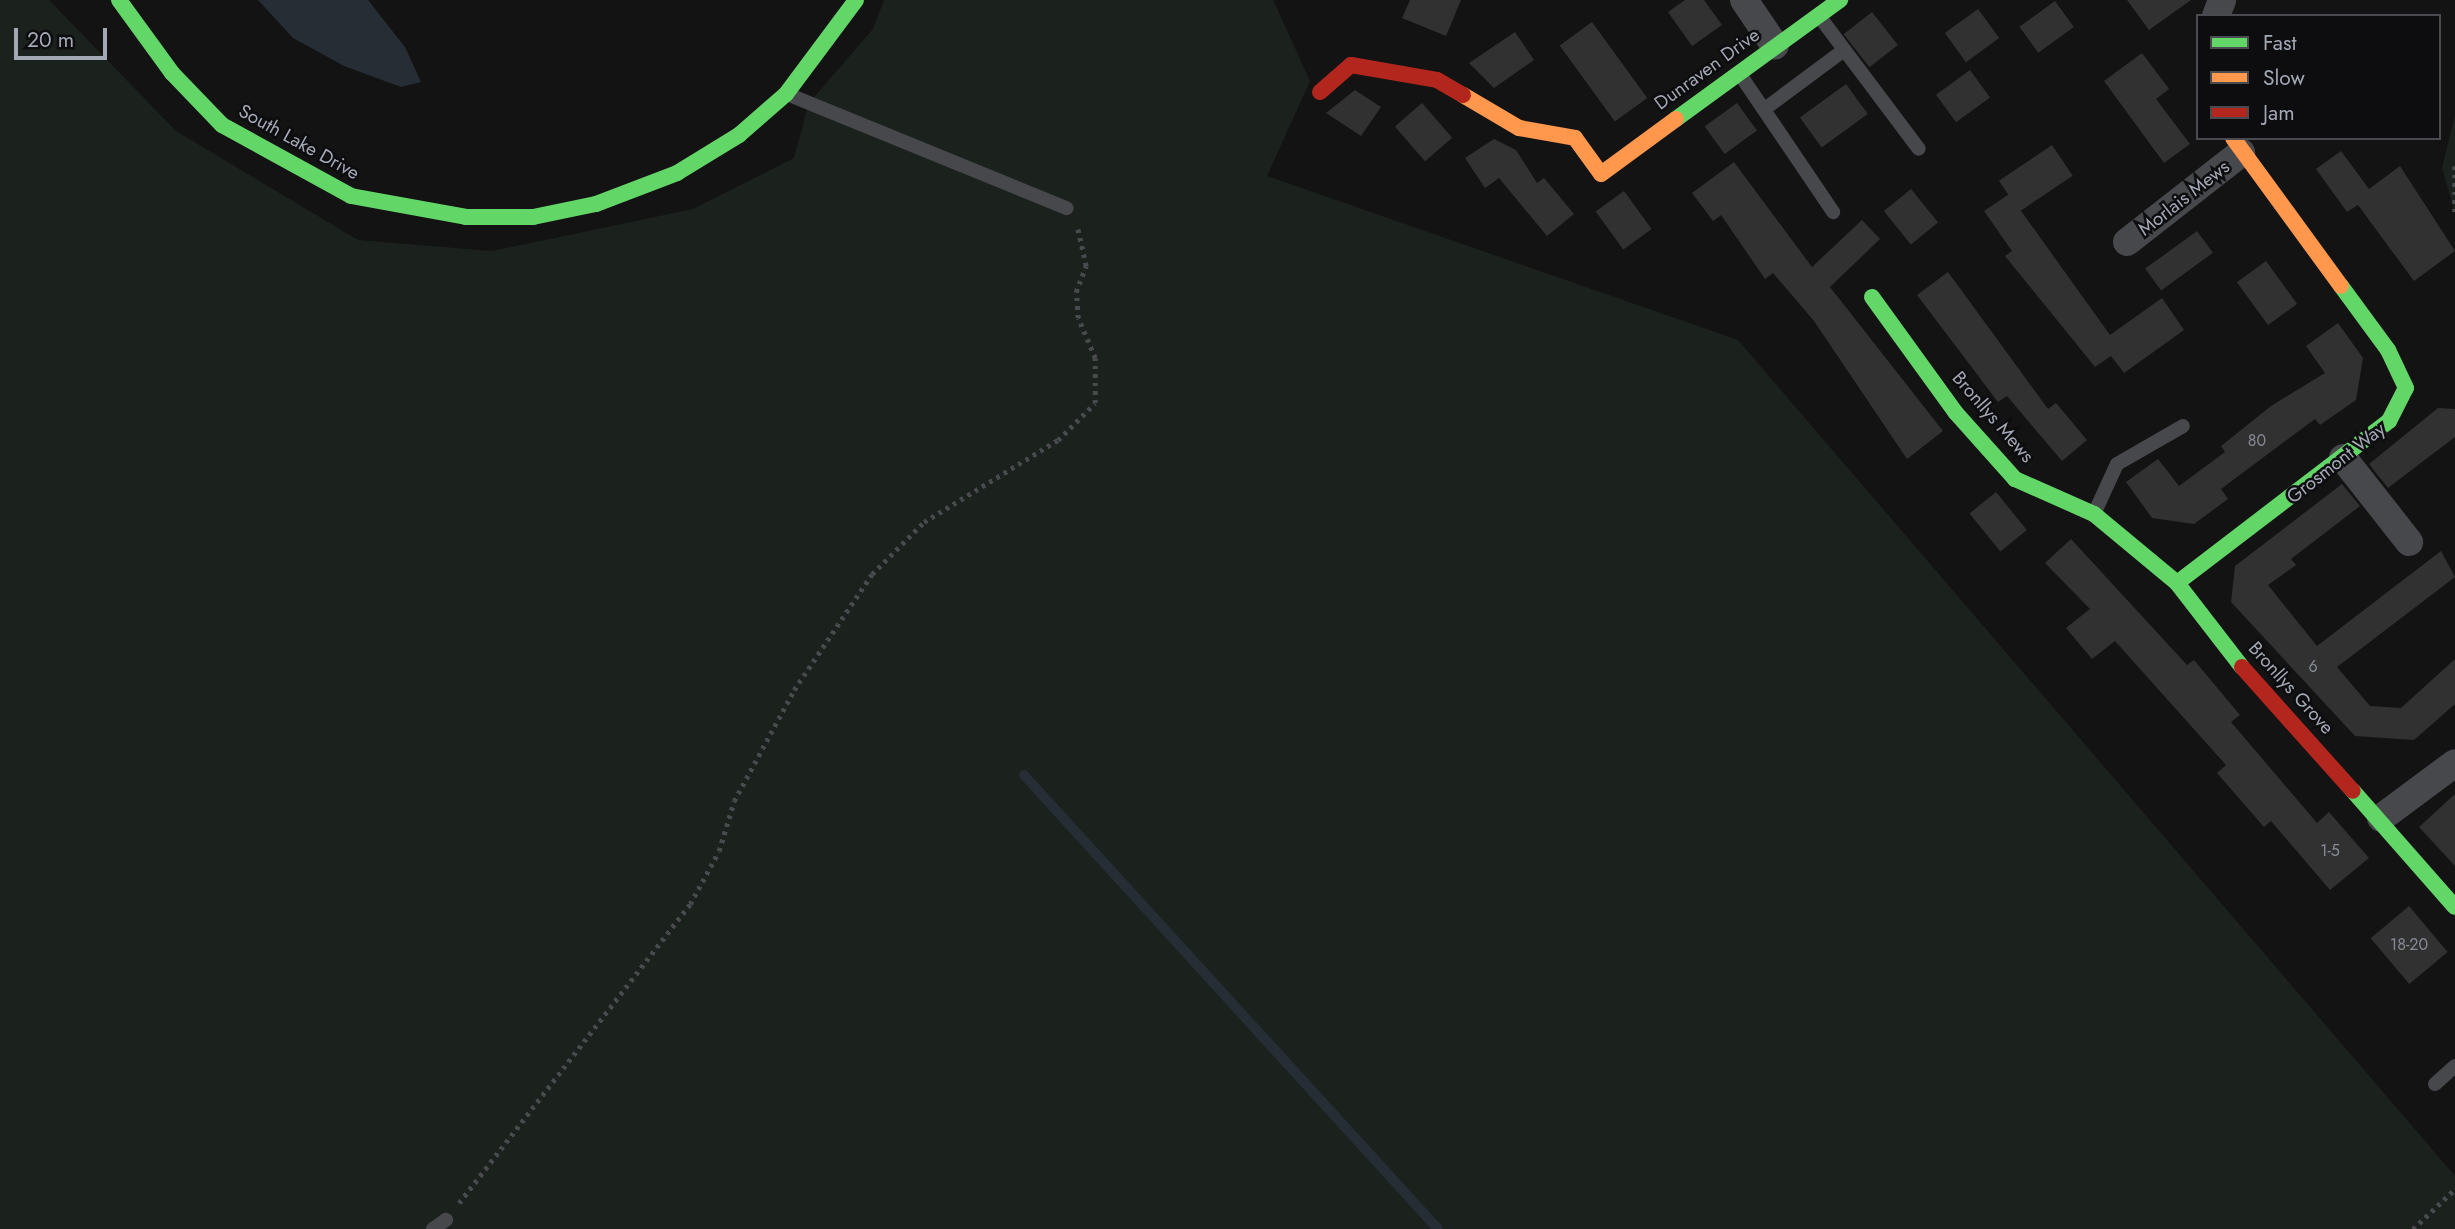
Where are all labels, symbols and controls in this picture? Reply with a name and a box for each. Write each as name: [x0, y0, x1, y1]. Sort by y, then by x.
scale bar: [18, 14, 110, 58]
legend: [2196, 14, 2441, 140]
street label: Dunraven Drive: [1650, 23, 1764, 115]
text: 20 m: [27, 25, 74, 55]
text: Fast: [2263, 28, 2296, 58]
text: Slow: [2263, 63, 2305, 93]
text: Jam: [2263, 98, 2295, 128]
street label: South Lake Drive: [235, 99, 363, 185]
street label: Morlais Mews: [2134, 155, 2234, 241]
street label: Bronllys Mews: [1947, 367, 2039, 467]
street label: Grosmont Way: [2282, 417, 2390, 509]
house number: 80: [2248, 431, 2266, 451]
street label: Bronllys Grove: [2244, 637, 2338, 739]
house number: 6: [2308, 657, 2318, 677]
house number: 1-5: [2320, 841, 2340, 861]
house number: 18-20: [2390, 935, 2428, 955]

